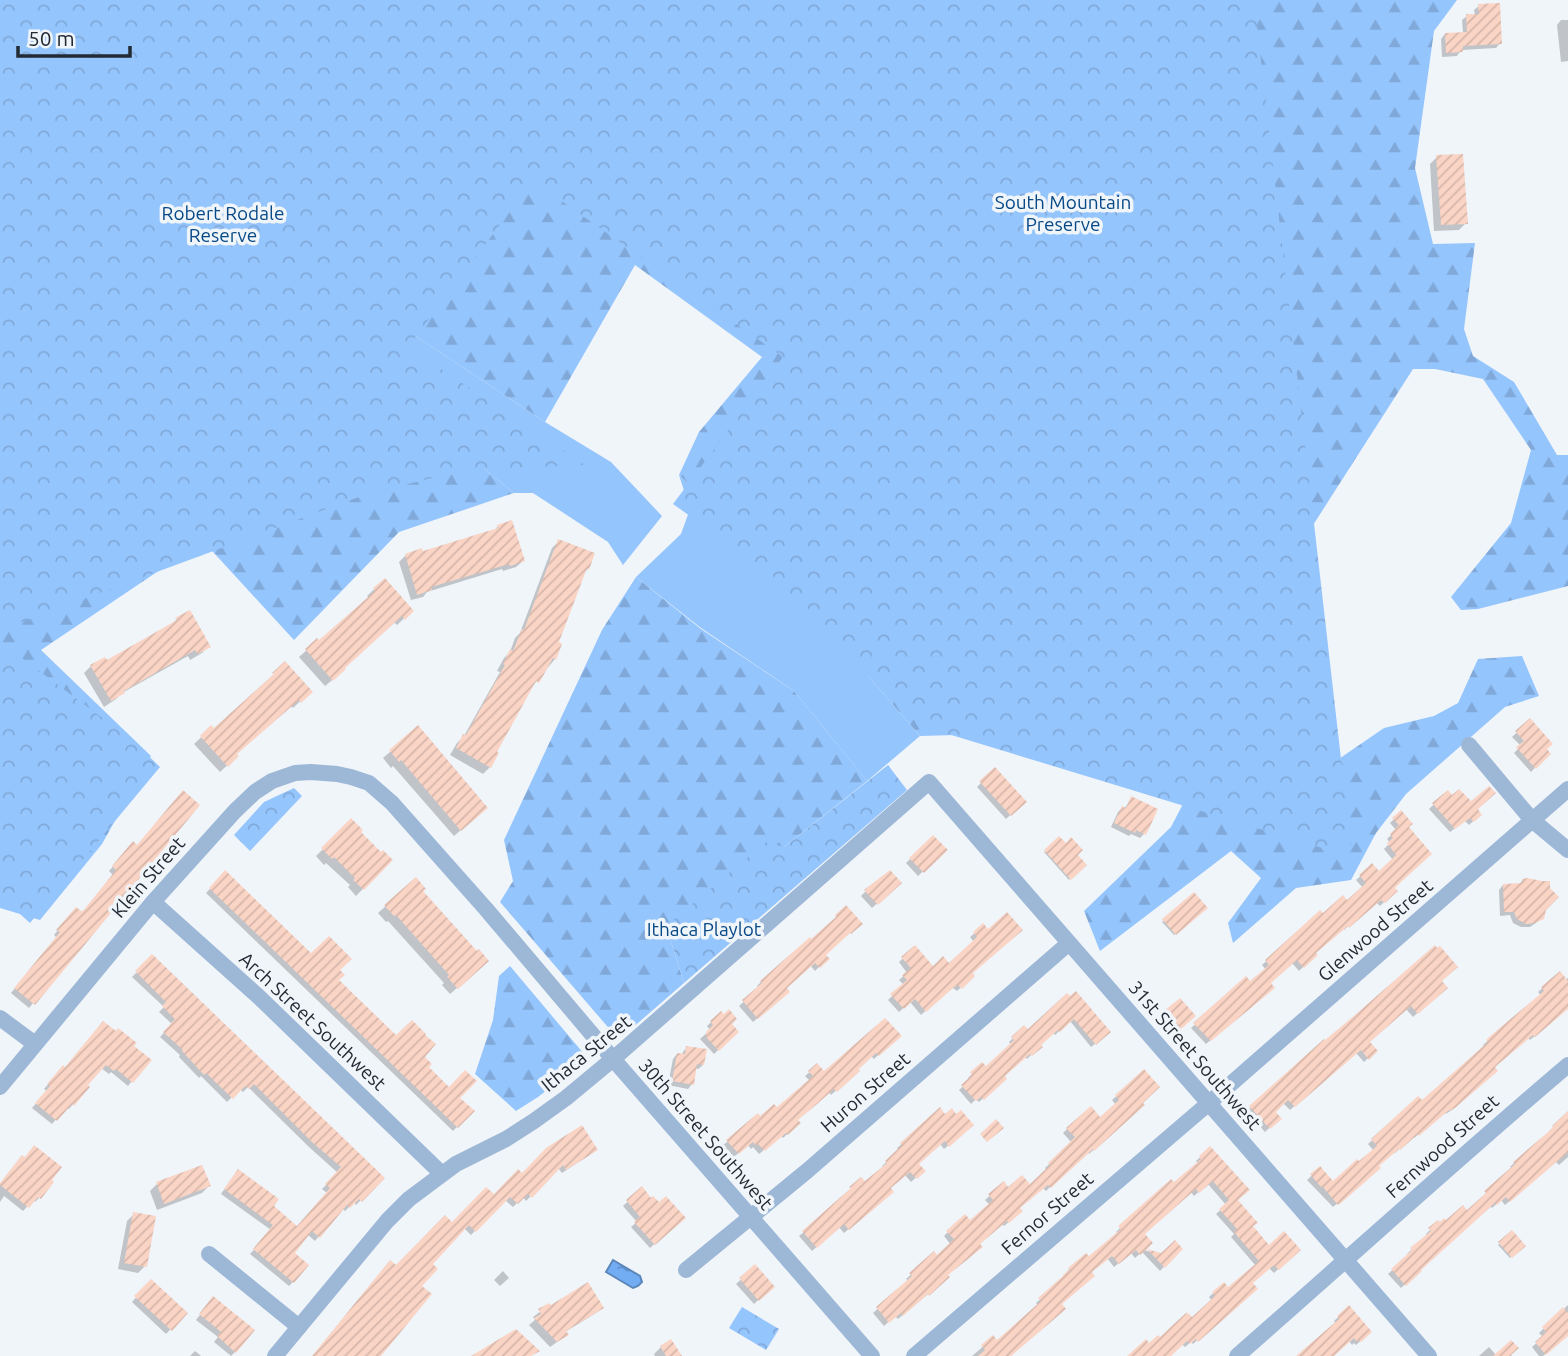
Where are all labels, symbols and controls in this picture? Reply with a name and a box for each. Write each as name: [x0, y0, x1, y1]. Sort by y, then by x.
scale bar: [18, 14, 130, 58]
text: 50 m: [28, 26, 75, 50]
park label: South Mountain Preserve: [995, 191, 1131, 235]
park label: Robert Rodale Reserve: [162, 202, 284, 246]
street label: Klein Street: [107, 832, 189, 922]
street label: Glenwood Street: [1313, 874, 1437, 986]
park label: Ithaca Playlot: [647, 918, 762, 940]
street label: Arch Street Southwest: [235, 947, 391, 1095]
street label: 31st Street Southwest: [1124, 976, 1266, 1134]
street label: Ithaca Street: [537, 1010, 636, 1096]
street label: Huron Street: [816, 1047, 914, 1137]
street label: 30th Street Southwest: [635, 1054, 778, 1214]
street label: Fernwood Street: [1381, 1089, 1503, 1202]
street label: Fernor Street: [997, 1167, 1098, 1259]

